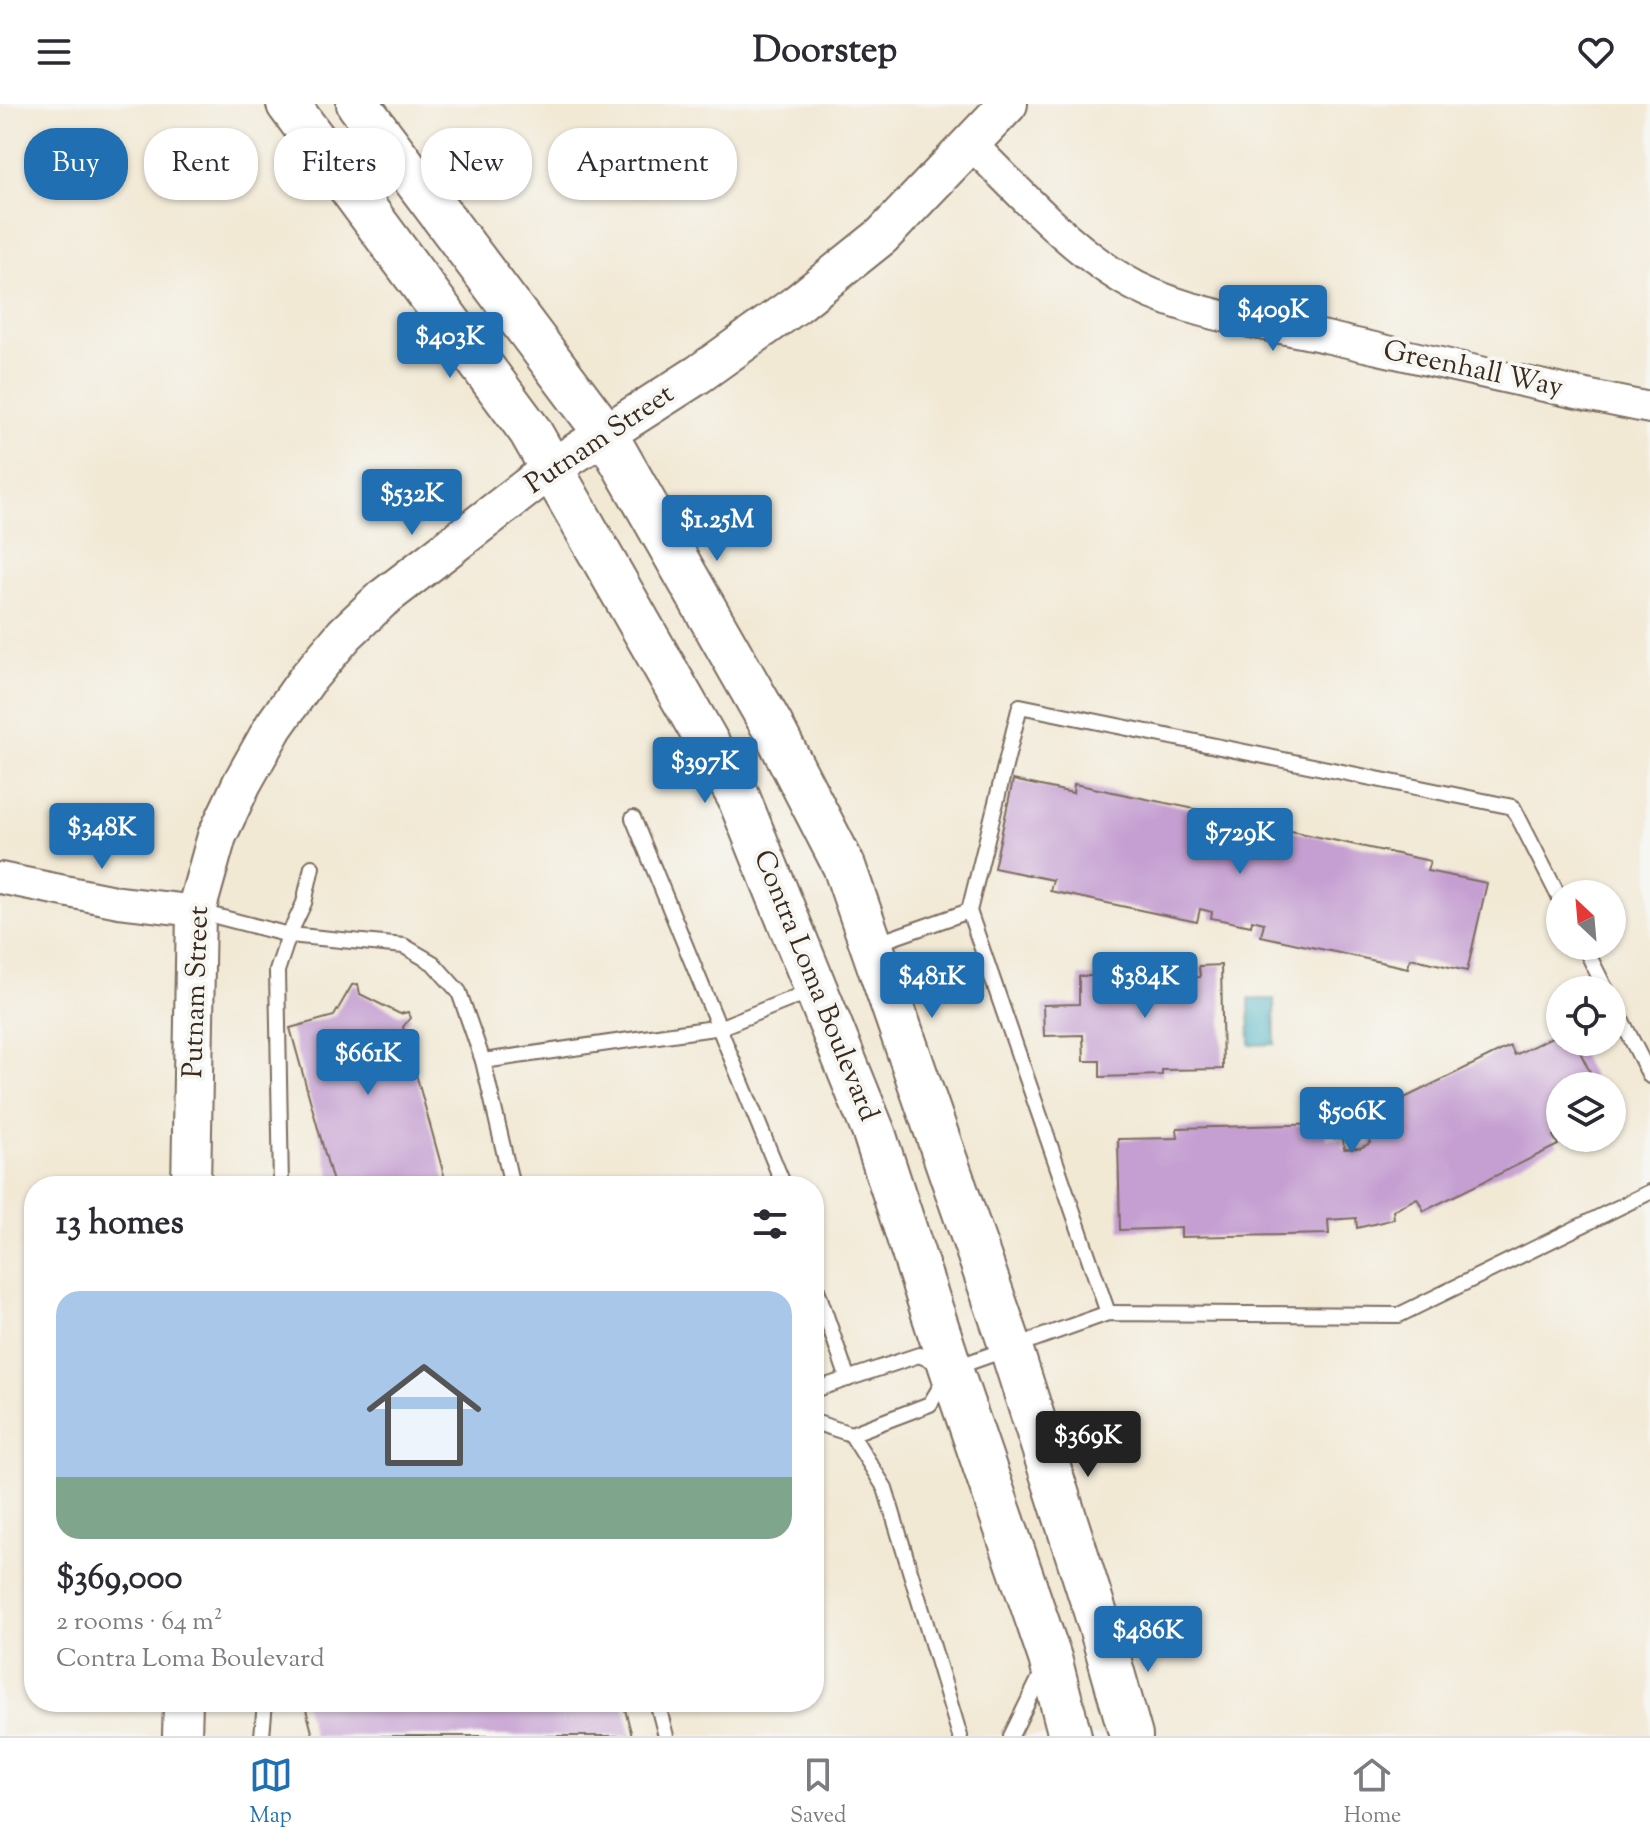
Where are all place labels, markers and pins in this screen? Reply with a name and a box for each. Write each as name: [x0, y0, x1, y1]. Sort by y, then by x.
pin: $409K: [1217, 285, 1329, 353]
pin: $403K: [394, 312, 506, 380]
pin: $532K: [356, 469, 468, 537]
pin: $1.25M: [652, 495, 782, 563]
pin: $397K: [649, 737, 761, 805]
pin: $348K: [46, 803, 158, 871]
pin: $729K: [1184, 808, 1296, 876]
pin: $481K: [876, 952, 988, 1020]
pin: $384K: [1089, 952, 1201, 1020]
pin: $661K: [312, 1029, 424, 1097]
pin: $506K: [1296, 1087, 1408, 1155]
pin: $369K: [1032, 1411, 1144, 1479]
pin: $486K: [1092, 1606, 1204, 1674]

